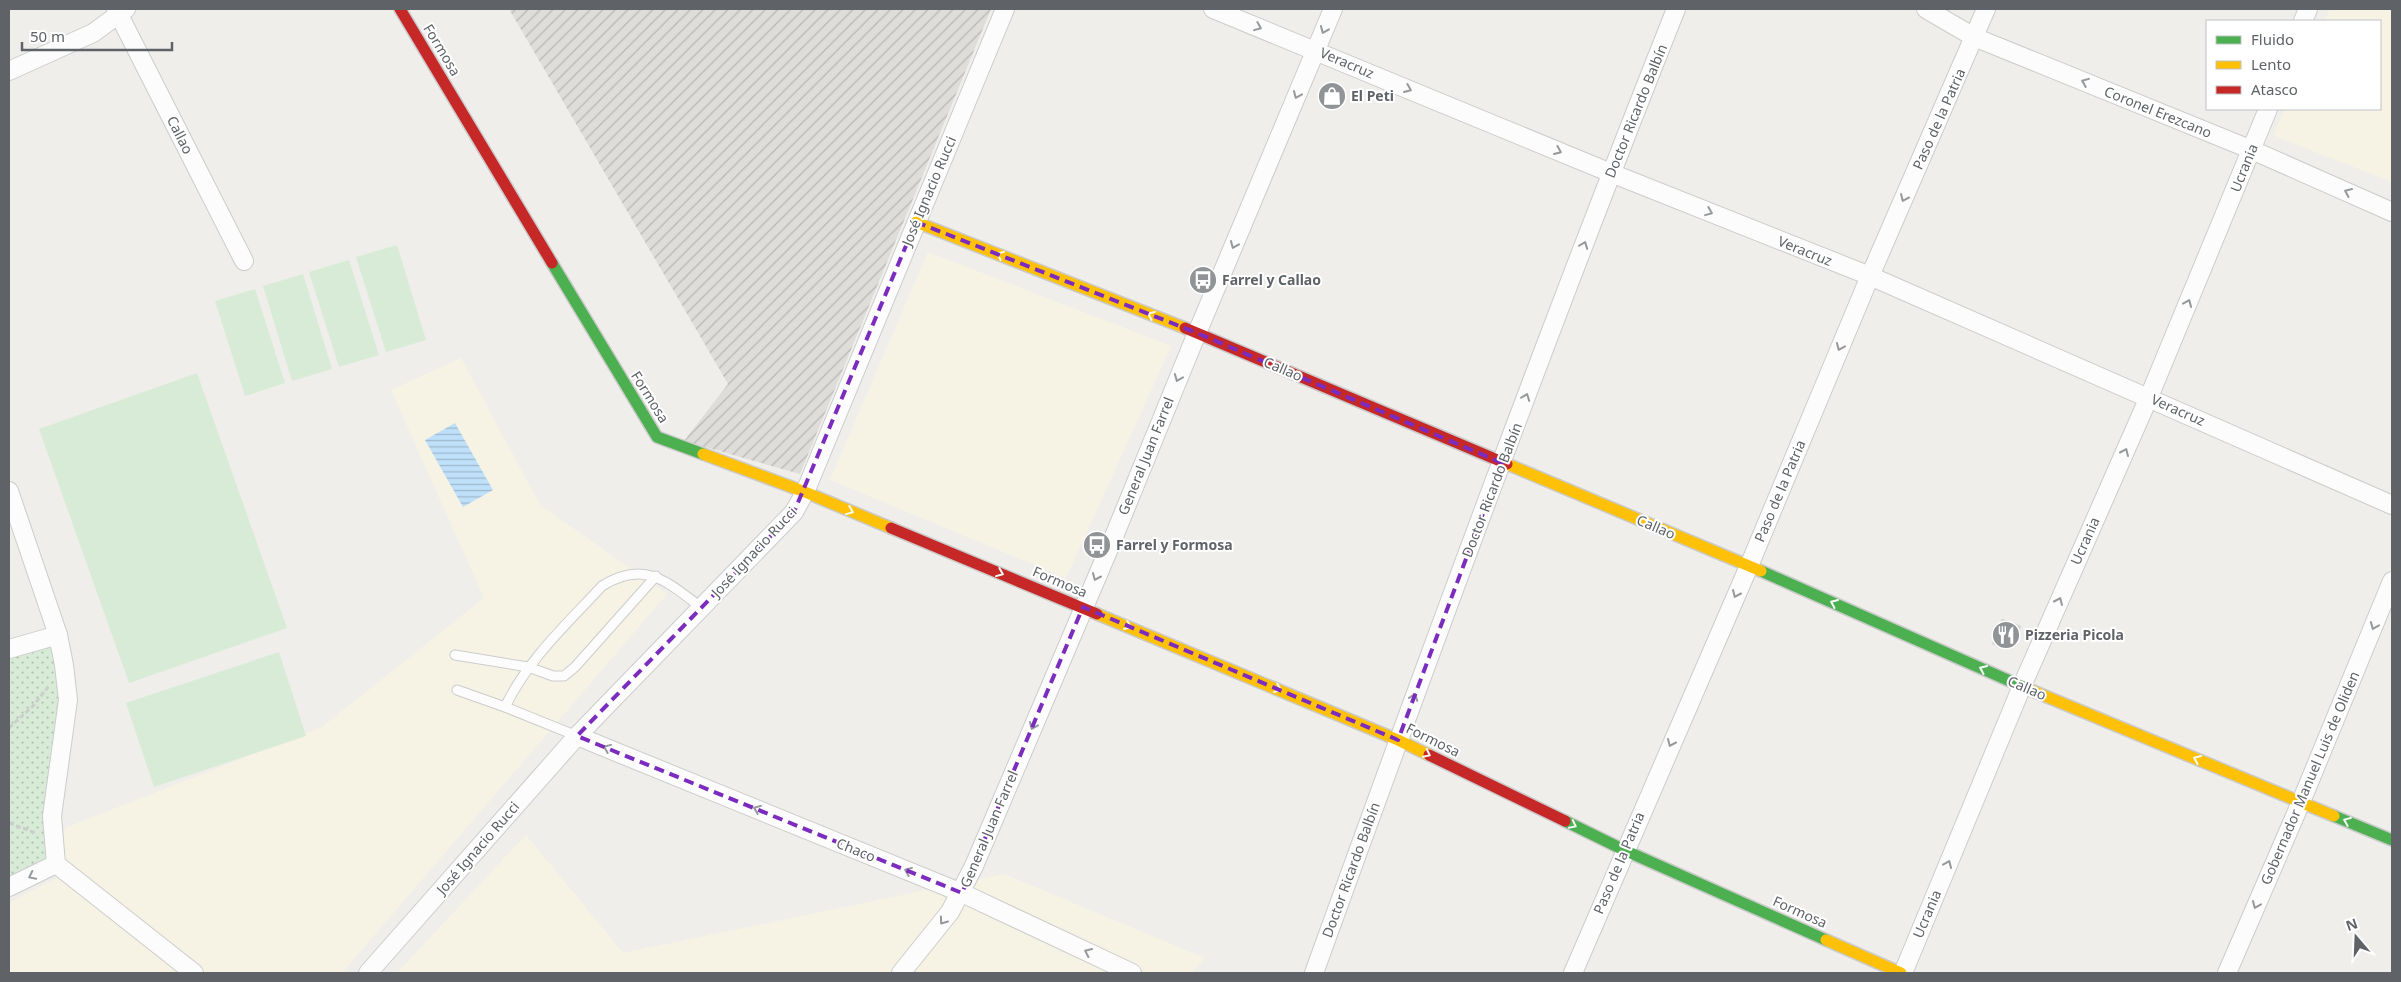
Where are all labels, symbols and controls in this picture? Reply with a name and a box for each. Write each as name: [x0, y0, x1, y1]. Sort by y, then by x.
scale bar: [22, 20, 172, 52]
street label: Formosa: [419, 20, 465, 79]
legend: [2206, 20, 2381, 110]
one-way arrow: [1253, 21, 1262, 31]
one-way arrow: [1320, 25, 1330, 33]
text: 50 m: [30, 26, 65, 46]
text: Fluido: [2251, 29, 2294, 49]
street label: Doctor Ricardo Balbín: [1600, 41, 1671, 181]
street label: Veracruz: [1317, 43, 1378, 83]
text: Lento: [2251, 54, 2291, 74]
street label: Paso de la Patria: [1908, 65, 1969, 172]
one-way arrow: [2081, 78, 2090, 88]
text: Atasco: [2251, 79, 2298, 99]
shop icon: El Peti: [1317, 81, 1347, 111]
street label: Coronel Erezcano: [2102, 81, 2215, 142]
one-way arrow: [1403, 83, 1412, 93]
place label: El Peti: [1351, 86, 1394, 105]
one-way arrow: [1292, 90, 1303, 99]
street label: Callao: [163, 113, 198, 157]
street label: José Ignacio Rucci: [896, 133, 960, 250]
street label: Ucrania: [2225, 141, 2262, 195]
one-way arrow: [1553, 145, 1562, 156]
one-way arrow: [2344, 188, 2353, 199]
one-way arrow: [1899, 193, 1910, 202]
one-way arrow: [1704, 206, 1713, 217]
street label: Veracruz: [1775, 231, 1836, 270]
one-way arrow: [1230, 240, 1240, 249]
one-way arrow: [1578, 242, 1588, 250]
one-way arrow: [996, 251, 1005, 261]
bus stop icon: Farrel y Callao: [1188, 265, 1218, 295]
place label: Farrel y Callao: [1222, 270, 1321, 289]
one-way arrow: [2182, 299, 2192, 308]
one-way arrow: [1147, 311, 1156, 321]
one-way arrow: [1836, 342, 1846, 351]
street label: Callao: [1261, 352, 1305, 385]
street label: Formosa: [627, 367, 674, 426]
one-way arrow: [1174, 373, 1184, 382]
street label: Veracruz: [2148, 389, 2209, 430]
street label: General Juan Farrel: [1113, 394, 1178, 518]
one-way arrow: [1520, 394, 1530, 402]
street label: Doctor Ricardo Balbín: [1457, 420, 1526, 560]
street label: Paso de la Patria: [1749, 437, 1810, 545]
one-way arrow: [2118, 448, 2129, 457]
street label: José Ignacio Rucci: [705, 502, 801, 602]
one-way arrow: [845, 505, 854, 515]
street label: Callao: [1634, 510, 1678, 543]
street label: Ucrania: [2066, 514, 2103, 568]
bus stop icon: Farrel y Formosa: [1082, 530, 1112, 560]
place label: Farrel y Formosa: [1116, 535, 1233, 554]
street label: Formosa: [1030, 562, 1090, 602]
one-way arrow: [995, 567, 1004, 577]
one-way arrow: [1092, 572, 1103, 581]
one-way arrow: [1732, 589, 1743, 598]
one-way arrow: [2053, 597, 2063, 606]
one-way arrow: [1830, 599, 1839, 610]
one-way arrow: [1123, 620, 1132, 630]
restaurant icon: Pizzeria Picola: [1991, 620, 2021, 650]
one-way arrow: [2369, 622, 2379, 630]
place label: Pizzeria Picola: [2025, 625, 2124, 644]
one-way arrow: [1979, 664, 1988, 675]
street label: Gobernador Manuel Luis de Oliden: [2256, 668, 2363, 888]
street label: Callao: [2005, 671, 2049, 704]
one-way arrow: [1273, 683, 1281, 693]
one-way arrow: [1408, 693, 1418, 702]
street label: Formosa: [1403, 718, 1463, 761]
one-way arrow: [1028, 721, 1039, 730]
one-way arrow: [1667, 738, 1678, 747]
one-way arrow: [603, 744, 612, 754]
one-way arrow: [1421, 747, 1430, 757]
one-way arrow: [2193, 755, 2202, 765]
street label: General Juan Farrel: [955, 767, 1022, 890]
street label: José Ignacio Rucci: [431, 797, 523, 900]
street label: Doctor Ricardo Balbín: [1317, 799, 1384, 940]
one-way arrow: [753, 805, 762, 816]
street label: Paso de la Patria: [1588, 809, 1649, 917]
one-way arrow: [2343, 817, 2352, 827]
one-way arrow: [1568, 819, 1577, 829]
street label: Chaco: [834, 833, 879, 866]
one-way arrow: [1942, 860, 1952, 868]
one-way arrow: [904, 866, 913, 877]
one-way arrow: [29, 870, 38, 880]
street label: Ucrania: [1908, 887, 1945, 941]
street label: Formosa: [1770, 891, 1830, 932]
one-way arrow: [2252, 900, 2263, 909]
north arrow: [2331, 912, 2381, 962]
text: N: [2343, 913, 2360, 935]
one-way arrow: [940, 915, 949, 925]
one-way arrow: [1084, 949, 1093, 959]

